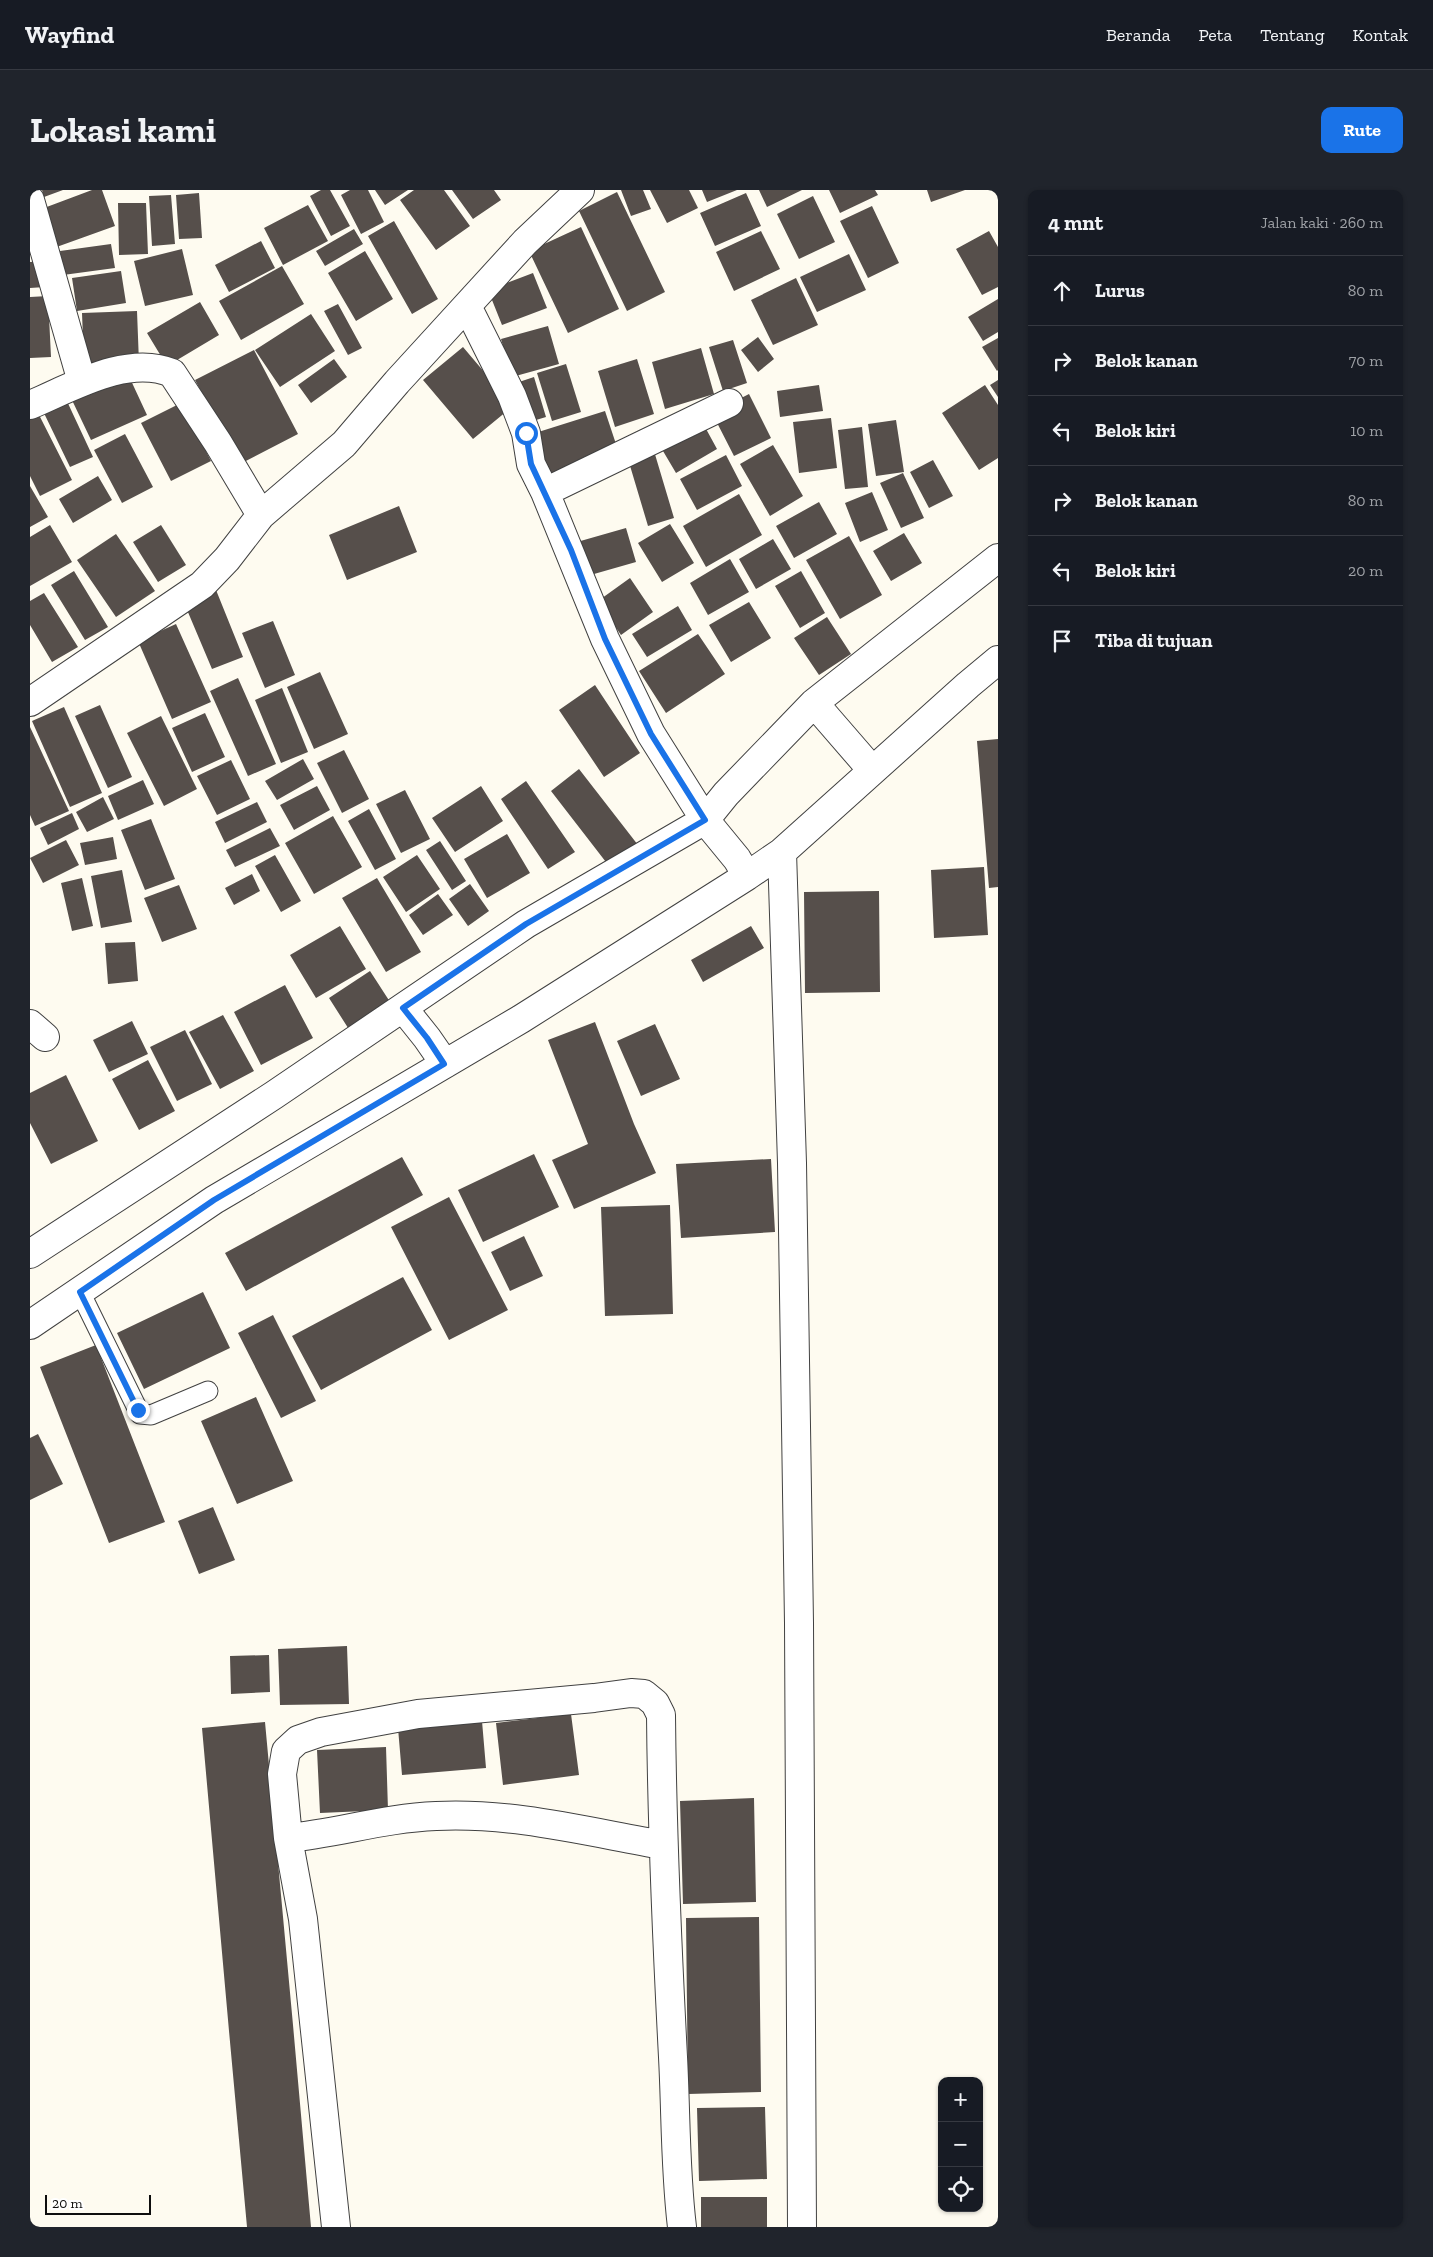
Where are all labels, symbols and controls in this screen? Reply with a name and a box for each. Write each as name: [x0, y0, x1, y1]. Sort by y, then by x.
text: Wayfind: [25, 20, 114, 49]
text: Beranda: [1106, 24, 1170, 46]
text: Peta: [1198, 24, 1232, 46]
text: Tentang: [1260, 24, 1325, 46]
text: Kontak: [1353, 24, 1408, 46]
button: Rute: [1321, 107, 1403, 153]
text: Lokasi kami: [30, 109, 216, 151]
text: 4 mnt: [1048, 210, 1103, 235]
text: Jalan kaki · 260 m: [1261, 213, 1383, 232]
icon: ahead: [1048, 277, 1076, 305]
text: Lurus: [1095, 279, 1145, 302]
text: 80 m: [1348, 281, 1383, 300]
icon: right: [1048, 347, 1076, 375]
text: Belok kanan: [1095, 349, 1198, 372]
text: 70 m: [1349, 351, 1383, 370]
icon: left: [1048, 417, 1076, 445]
text: Belok kiri: [1095, 419, 1176, 442]
text: 10 m: [1350, 421, 1383, 440]
route start: [515, 422, 538, 445]
icon: right: [1048, 487, 1076, 515]
text: Belok kanan: [1095, 489, 1198, 512]
text: 80 m: [1348, 491, 1383, 510]
icon: left: [1048, 557, 1076, 585]
text: Belok kiri: [1095, 559, 1176, 582]
text: 20 m: [1348, 561, 1383, 580]
icon: arrive: [1048, 627, 1076, 655]
text: Tiba di tujuan: [1095, 629, 1212, 652]
route end: [127, 1399, 150, 1422]
map controls: [938, 2077, 983, 2212]
button: +: [938, 2077, 983, 2122]
button: −: [938, 2122, 983, 2167]
button: locate: [938, 2167, 983, 2212]
scale bar: [45, 2192, 151, 2215]
text: 20 m: [52, 2195, 83, 2212]

